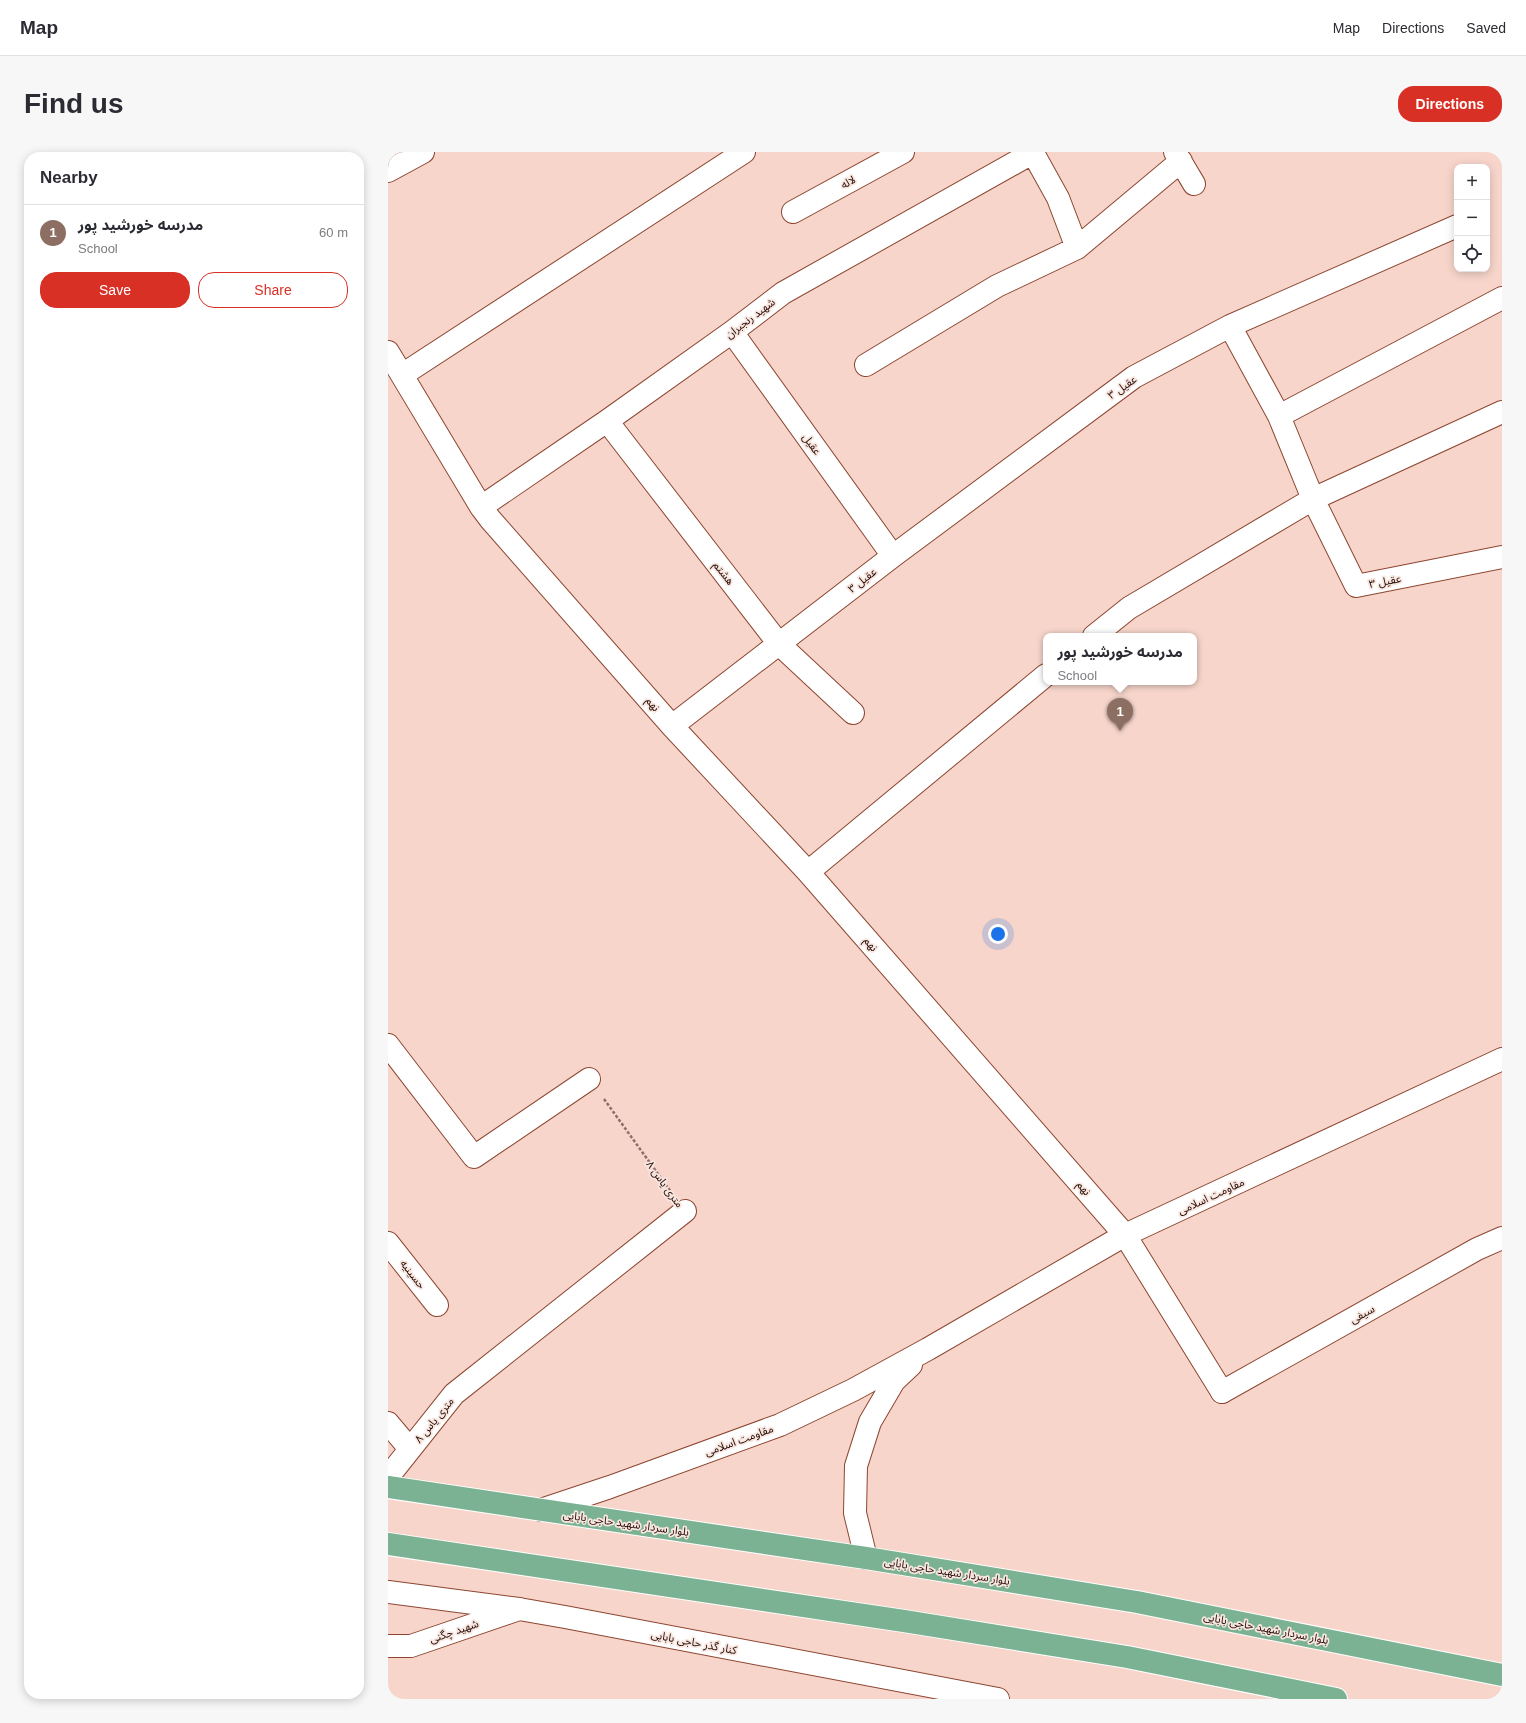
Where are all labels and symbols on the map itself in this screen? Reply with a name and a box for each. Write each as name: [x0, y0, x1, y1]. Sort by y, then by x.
street label: لاله: [839, 173, 857, 191]
street label: شهید رنجبران: [723, 295, 778, 341]
street label: عقیل ۳: [1105, 373, 1140, 402]
street label: عقیل: [799, 431, 824, 458]
street label: هشتم: [709, 559, 737, 589]
street label: عقیل ۳: [846, 565, 880, 596]
street label: عقیل ۳: [1368, 572, 1403, 591]
street label: نهم: [641, 695, 662, 715]
pin: 1: [1107, 698, 1133, 731]
your location: [988, 924, 1008, 944]
street label: نهم: [859, 935, 880, 955]
street label: ۸ متری یاس: [643, 1158, 686, 1210]
street label: مقاومت اسلامی: [1176, 1175, 1247, 1218]
street label: نهم: [1072, 1179, 1093, 1199]
street label: حسینیه: [397, 1257, 428, 1292]
street label: سیفی: [1348, 1302, 1377, 1327]
street label: ۸ متری یاس: [412, 1395, 457, 1446]
street label: مقاومت اسلامی: [703, 1422, 775, 1459]
street label: بلوار سردار شهید حاجی بابایی: [562, 1508, 690, 1539]
street label: بلوار سردار شهید حاجی بابایی: [883, 1555, 1011, 1588]
street label: بلوار سردار شهید حاجی بابایی: [1202, 1610, 1330, 1647]
street label: شهید چگنی: [428, 1617, 481, 1647]
street label: کنار گذر حاجی بابایی: [650, 1628, 738, 1657]

